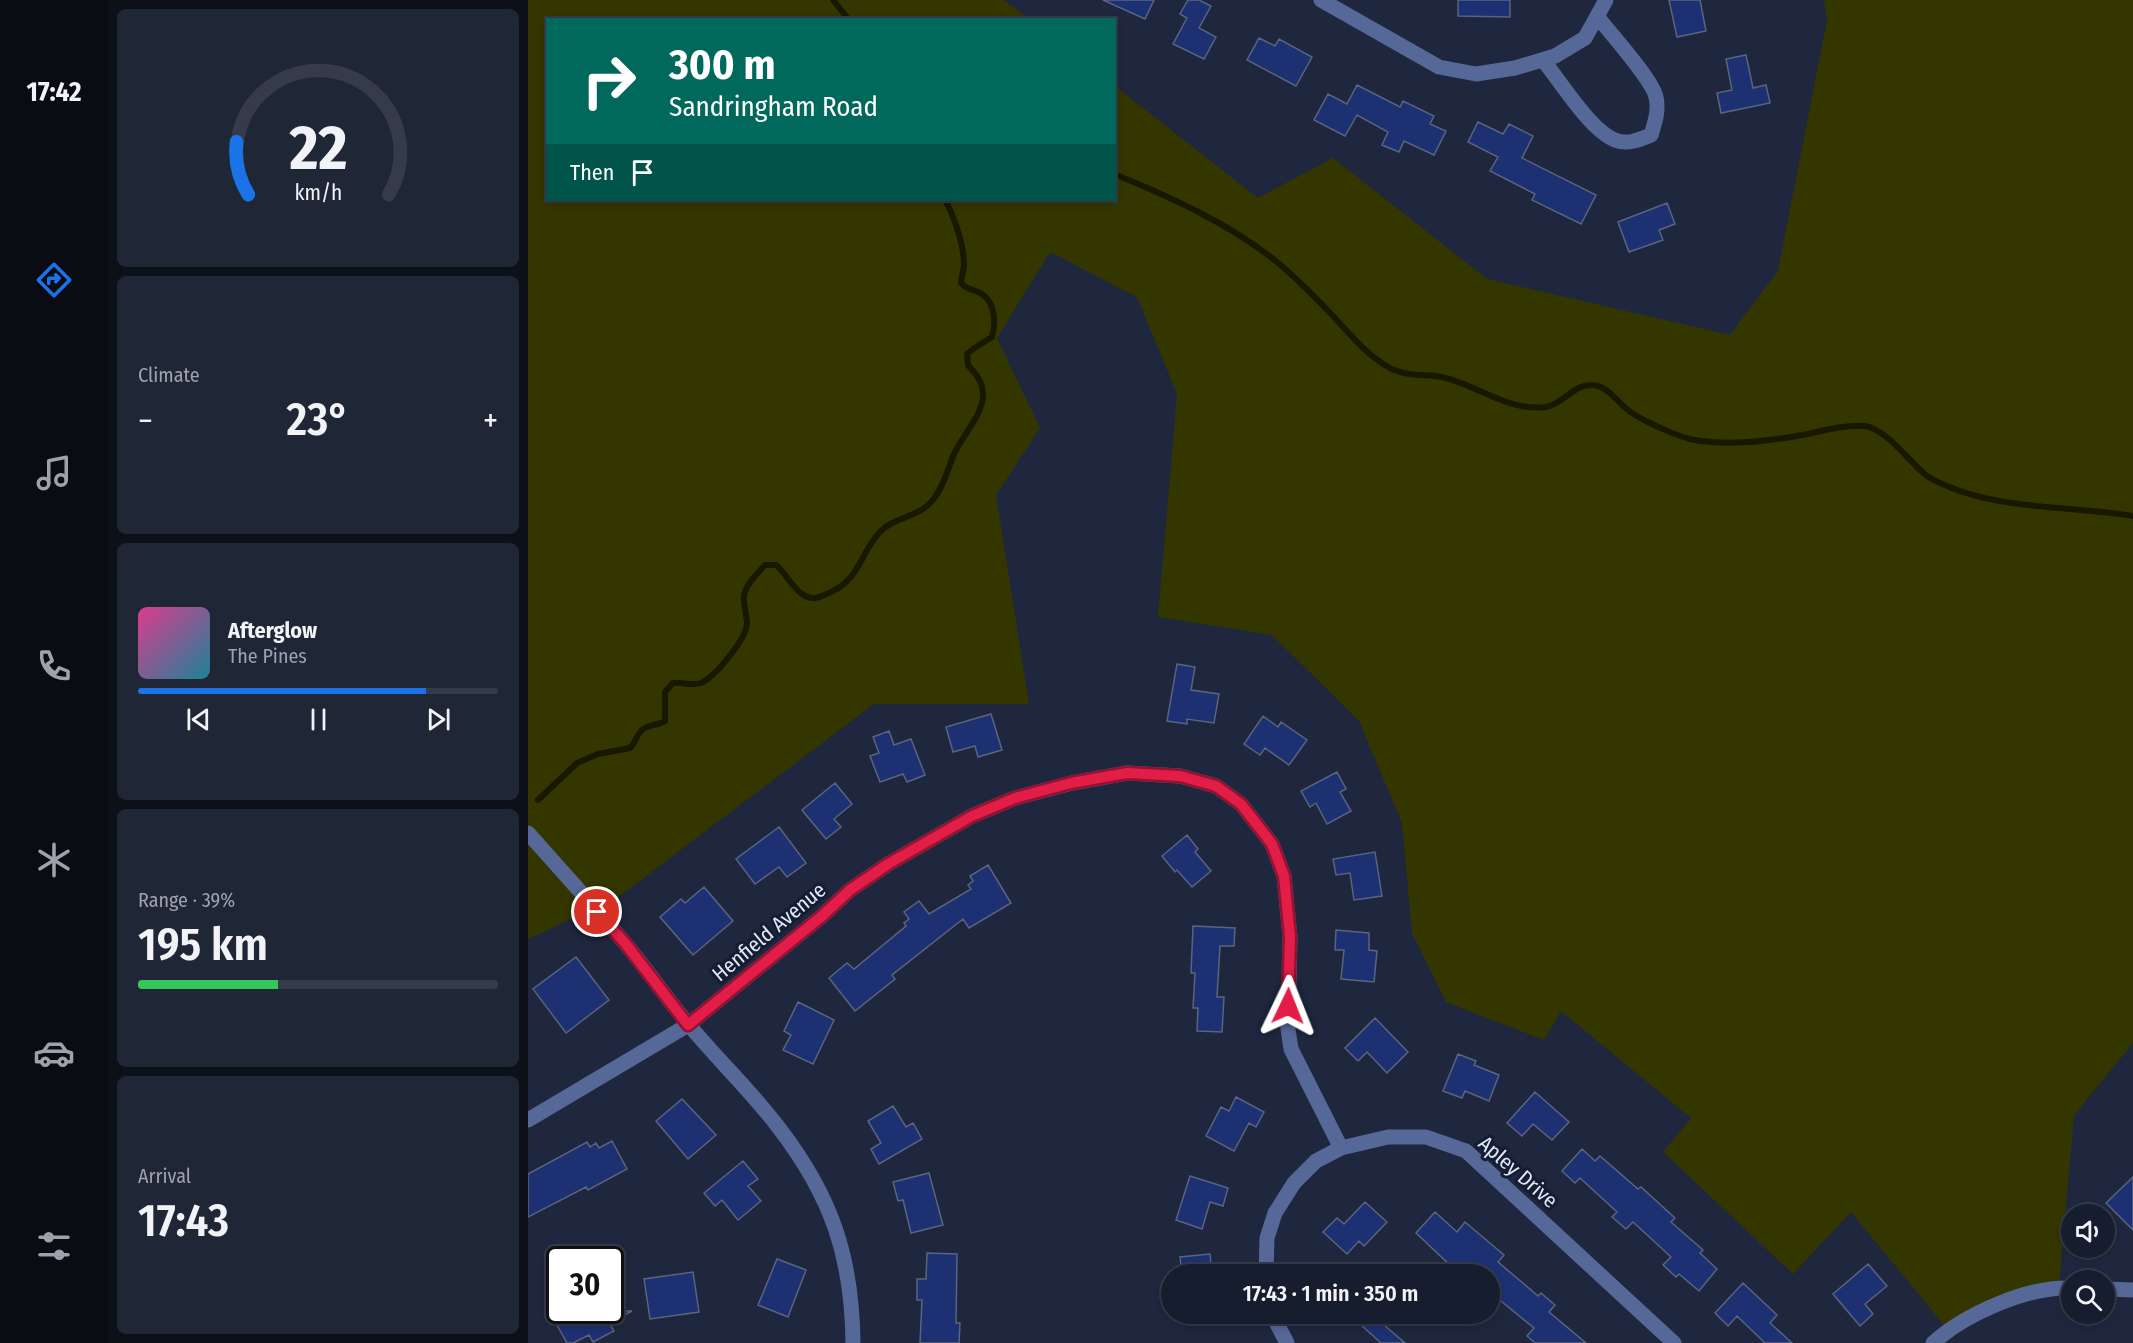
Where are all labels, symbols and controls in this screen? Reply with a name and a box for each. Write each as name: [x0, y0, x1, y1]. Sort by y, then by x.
text: 300 m: [669, 40, 776, 90]
icon: right: [570, 42, 648, 120]
text: 17:42: [26, 76, 82, 108]
text: Sandringham Road: [669, 91, 878, 123]
text: 22: [288, 111, 347, 186]
icon: arrive: [626, 156, 659, 189]
text: Then: [570, 159, 614, 186]
text: km/h: [294, 180, 342, 206]
icon: directions: [33, 259, 75, 301]
text: Climate: [138, 363, 200, 387]
text: 23°: [287, 393, 349, 447]
text: −: [138, 401, 153, 441]
text: +: [483, 401, 498, 441]
icon: music: [33, 452, 75, 494]
text: Afterglow: [228, 617, 317, 644]
text: The Pines: [228, 644, 307, 668]
icon: phone: [33, 645, 75, 687]
icon: previous: [182, 703, 215, 736]
icon: pause: [302, 703, 335, 736]
icon: next: [422, 703, 455, 736]
icon: climate: [33, 839, 75, 881]
street label: Henfield Avenue: [707, 877, 831, 987]
pin: [571, 886, 622, 937]
text: Range · 39%: [138, 888, 235, 912]
icon: arrive: [580, 895, 613, 928]
text: 195 km: [138, 918, 268, 972]
position arrow: [1256, 974, 1320, 1038]
icon: car: [33, 1032, 75, 1074]
street label: Apley Drive: [1473, 1130, 1563, 1214]
text: Arrival: [138, 1164, 191, 1188]
text: 17:43: [138, 1194, 229, 1248]
map controls: [2061, 1204, 2115, 1324]
button: sound: [2061, 1204, 2115, 1258]
icon: filters: [33, 1225, 75, 1267]
speed limit sign: 30: [546, 1246, 624, 1324]
button: search: [2061, 1270, 2115, 1324]
text: 17:43 · 1 min · 350 m: [1243, 1280, 1418, 1307]

